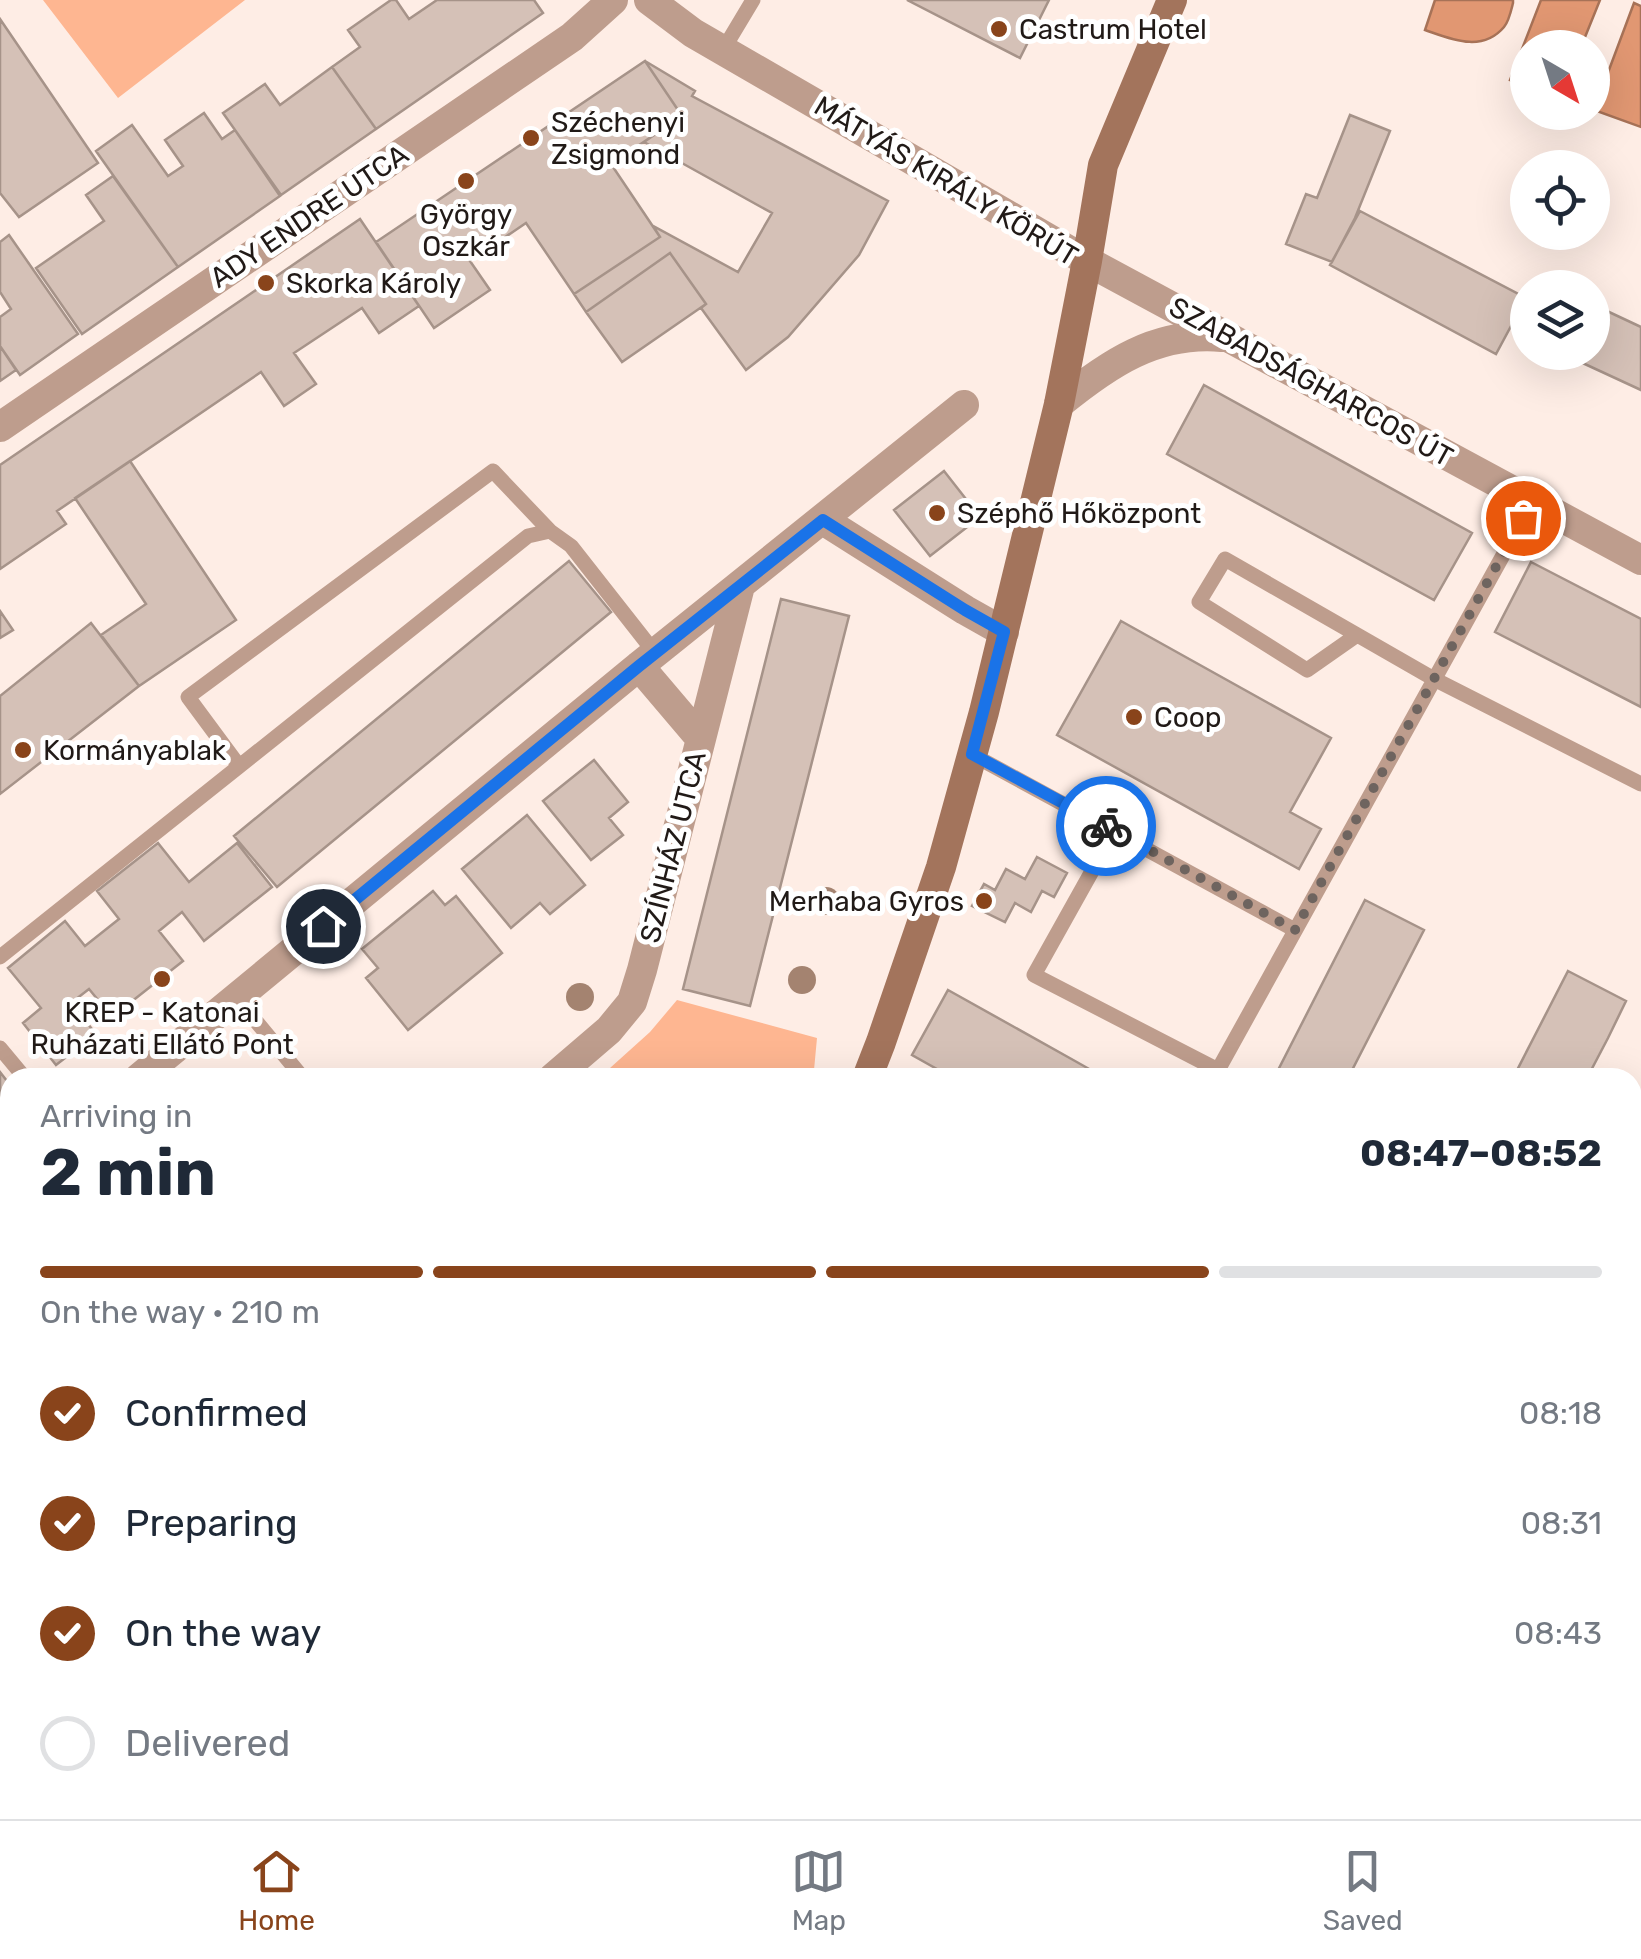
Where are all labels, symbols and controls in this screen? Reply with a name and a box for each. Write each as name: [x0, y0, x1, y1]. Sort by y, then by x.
place label: Castrum Hotel: [1019, 13, 1207, 46]
marker: Castrum Hotel: [988, 18, 1010, 40]
north arrow: [1510, 30, 1610, 130]
map controls: [1510, 30, 1610, 370]
street label: MÁTYÁS KIRÁLY KÖRÚT: [808, 89, 1084, 273]
place label: Széchenyi Zsigmond: [551, 106, 685, 171]
marker: Széchenyi Zsigmond: [520, 127, 542, 149]
street label: ADY ENDRE UTCA: [204, 137, 415, 295]
button: locate: [1510, 150, 1610, 250]
marker: György Oszkár: [455, 170, 477, 192]
place label: György Oszkár: [420, 198, 512, 263]
place label: Skorka Károly: [286, 267, 461, 300]
button: layers: [1510, 270, 1610, 370]
marker: Skorka Károly: [255, 272, 277, 294]
street label: SZABADSÁGHARCOS ÚT: [1164, 290, 1458, 474]
pin: [1481, 476, 1566, 561]
icon: bag: [1496, 491, 1551, 546]
place label: Széphő Hőközpont: [957, 497, 1201, 530]
marker: Széphő Hőközpont: [926, 502, 948, 524]
place label: Coop: [1154, 701, 1221, 734]
marker: Coop: [1123, 706, 1145, 728]
place label: Kormányablak: [43, 734, 227, 767]
marker: Kormányablak: [12, 739, 34, 761]
street label: SZÍNHÁZ UTCA: [633, 748, 713, 946]
courier: [1056, 776, 1156, 876]
icon: bike: [1079, 799, 1134, 854]
pin: [281, 884, 366, 969]
place label: Merhaba Gyros: [769, 885, 964, 918]
marker: Merhaba Gyros: [973, 890, 995, 912]
icon: home: [296, 899, 351, 954]
marker: KREP - Katonai Ruházati Ellátó Pont: [151, 968, 173, 990]
place label: KREP - Katonai Ruházati Ellátó Pont: [30, 996, 294, 1061]
text: Arriving in: [40, 1097, 192, 1135]
text: 08:47–08:52: [1360, 1130, 1602, 1176]
text: 2 min: [40, 1134, 216, 1211]
text: On the way · 210 m: [40, 1293, 320, 1331]
icon: check: [40, 1386, 95, 1441]
text: Confirmed: [125, 1390, 308, 1436]
text: 08:18: [1519, 1394, 1602, 1432]
icon: check: [40, 1496, 95, 1551]
text: Preparing: [125, 1500, 298, 1546]
text: 08:31: [1521, 1504, 1602, 1542]
icon: check: [40, 1606, 95, 1661]
text: On the way: [125, 1610, 321, 1656]
text: 08:43: [1514, 1614, 1602, 1652]
text: Delivered: [125, 1720, 290, 1766]
tab: Home: [238, 1844, 315, 1937]
tab: Map: [791, 1844, 846, 1937]
tab: Saved: [1323, 1844, 1403, 1937]

